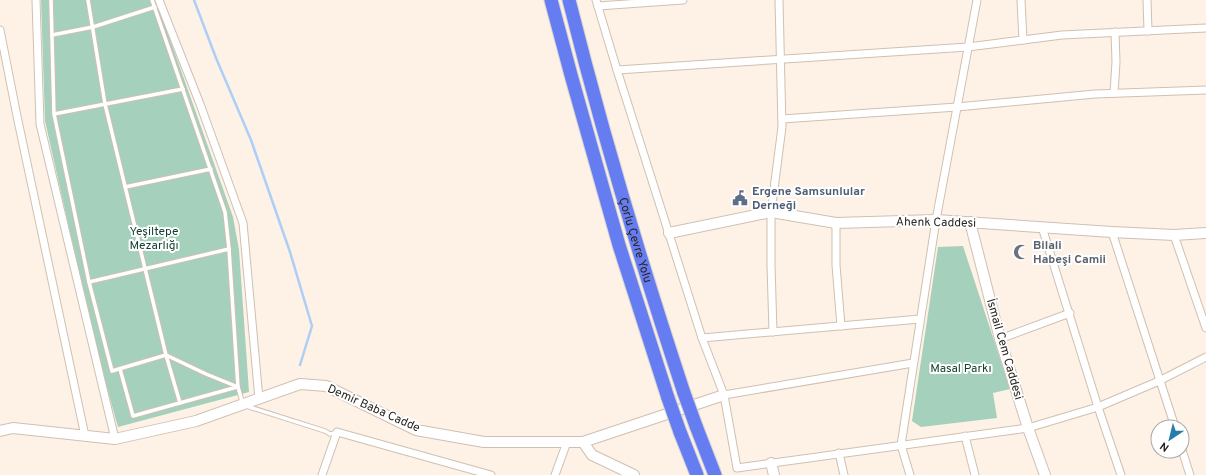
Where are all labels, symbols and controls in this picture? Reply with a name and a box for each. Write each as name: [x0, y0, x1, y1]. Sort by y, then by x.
place label: Ergene Samsunlular Derneği: [752, 184, 865, 214]
public building icon: Ergene Samsunlular Derneği: [731, 189, 749, 207]
street label: Çorlu Çevre Yolu: [614, 196, 655, 285]
street label: Ahenk Caddesi: [896, 214, 976, 232]
park label: Yeşiltepe Mezarlığı: [129, 224, 179, 254]
place label: Bilali Habeşi Camii: [1033, 238, 1106, 268]
mosque icon: Bilali Habeşi Camii: [1012, 243, 1030, 261]
street label: İsmail Cem Caddesi: [982, 297, 1026, 402]
park label: Masal Parkı: [930, 361, 992, 377]
street label: Demir Baba Cadde: [325, 381, 422, 437]
north arrow: [1150, 419, 1190, 459]
text: N: [1158, 438, 1172, 454]

